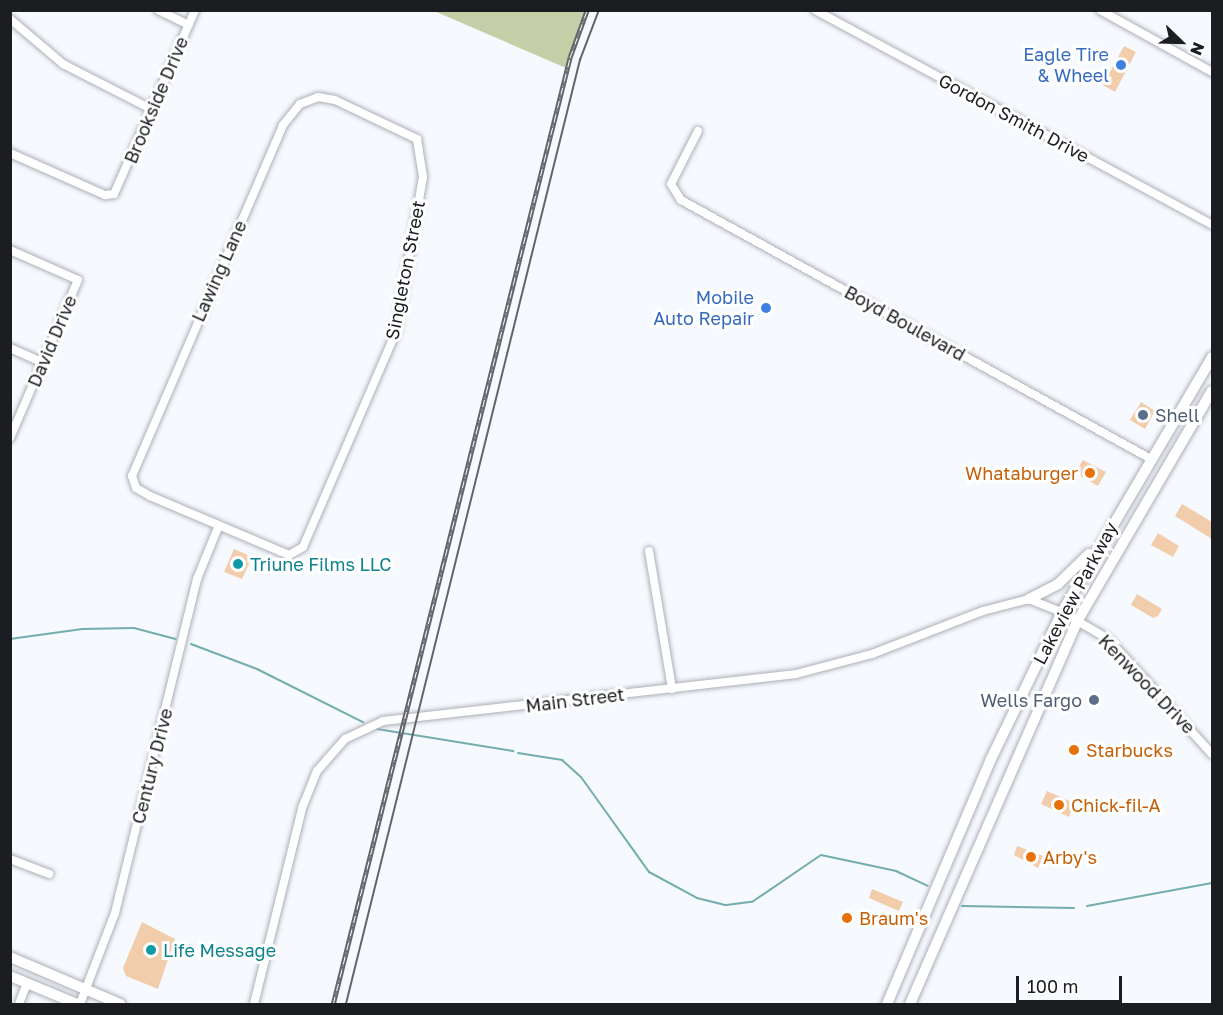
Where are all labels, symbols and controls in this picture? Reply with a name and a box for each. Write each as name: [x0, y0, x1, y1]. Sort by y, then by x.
north arrow: [1151, 12, 1211, 72]
street label: Brookside Drive: [120, 33, 192, 167]
text: N: [1186, 40, 1209, 59]
place label: Eagle Tire & Wheel: [1023, 44, 1109, 86]
marker: Eagle Tire & Wheel: [1114, 58, 1128, 72]
street label: Gordon Smith Drive: [935, 69, 1093, 167]
street label: Singleton Street: [381, 199, 429, 341]
street label: Lawing Lane: [187, 217, 251, 325]
street label: Boyd Boulevard: [841, 281, 969, 365]
place label: Mobile Auto Repair: [653, 287, 754, 330]
street label: David Drive: [23, 292, 81, 390]
marker: Mobile Auto Repair: [759, 301, 773, 315]
place label: Shell: [1155, 404, 1200, 426]
marker: Shell: [1136, 408, 1150, 422]
place label: Whataburger: [965, 462, 1078, 484]
marker: Whataburger: [1083, 466, 1097, 480]
street label: Lakeview Parkway: [1028, 518, 1122, 668]
place label: Triune Films LLC: [250, 553, 392, 575]
marker: Triune Films LLC: [231, 557, 245, 571]
street label: Kenwood Drive: [1094, 630, 1200, 738]
street label: Main Street: [524, 683, 626, 717]
place label: Wells Fargo: [980, 689, 1082, 711]
marker: Wells Fargo: [1087, 693, 1101, 707]
street label: Century Drive: [127, 706, 177, 826]
place label: Starbucks: [1086, 739, 1173, 761]
marker: Starbucks: [1067, 743, 1081, 757]
place label: Chick-fil-A: [1071, 794, 1161, 816]
marker: Chick-fil-A: [1052, 798, 1066, 812]
place label: Arby's: [1043, 846, 1097, 868]
marker: Arby's: [1024, 850, 1038, 864]
place label: Braum's: [859, 907, 928, 929]
marker: Braum's: [840, 911, 854, 925]
place label: Life Message: [163, 939, 276, 961]
marker: Life Message: [144, 943, 158, 957]
scale bar: [1019, 964, 1126, 1002]
text: 100 m: [1027, 975, 1078, 997]

